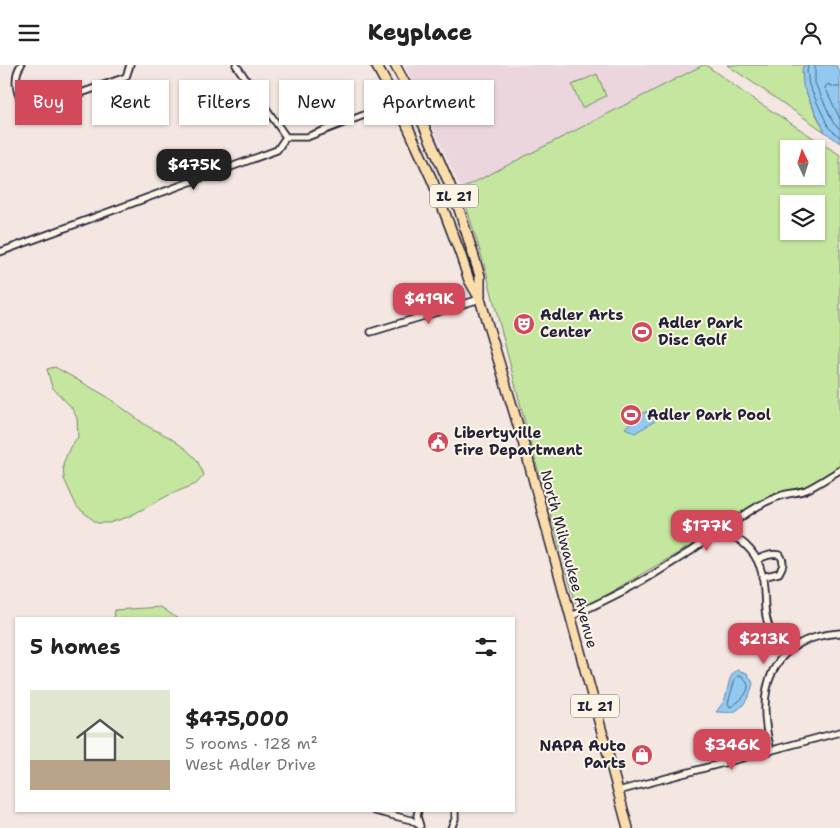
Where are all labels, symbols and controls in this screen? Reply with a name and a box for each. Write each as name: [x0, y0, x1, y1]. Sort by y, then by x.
text: Keyplace: [368, 18, 472, 47]
icon: menu: [15, 19, 43, 47]
icon: person: [797, 19, 825, 47]
chip: Buy: [15, 80, 82, 125]
chip: Rent: [92, 80, 169, 125]
chip: Filters: [179, 80, 269, 125]
chip: New: [279, 80, 354, 125]
chip: Apartment: [364, 80, 494, 125]
north arrow: [780, 140, 825, 185]
map controls: [780, 140, 825, 240]
pin: $475K: [159, 149, 229, 191]
text: $475K: [167, 154, 221, 175]
road number: IL 21: [430, 185, 478, 207]
button: layers: [780, 195, 825, 240]
pin: $419K: [394, 283, 464, 325]
text: $419K: [404, 288, 454, 309]
place label: Adler Arts Center: [540, 305, 624, 342]
theatre icon: Adler Arts Center: [512, 312, 536, 336]
place label: Adler Park Disc Golf: [658, 313, 743, 350]
sports icon: Adler Park Disc Golf: [630, 320, 654, 344]
sports icon: Adler Park Pool: [619, 403, 643, 427]
place label: Adler Park Pool: [647, 405, 771, 425]
place label: Libertyville Fire Department: [454, 423, 582, 460]
public building icon: Libertyville Fire Department: [426, 430, 450, 454]
street label: North Milwaukee Avenue: [536, 468, 602, 650]
pin: $177K: [672, 509, 742, 552]
text: $177K: [682, 515, 732, 536]
pin: $213K: [729, 623, 799, 665]
text: $213K: [739, 628, 789, 649]
text: 5 homes: [30, 633, 121, 661]
icon: filters: [472, 633, 500, 661]
road number: IL 21: [571, 695, 619, 717]
text: $475,000: [185, 705, 289, 733]
icon: home: [70, 710, 130, 770]
pin: $346K: [697, 729, 767, 771]
text: 5 rooms · 128 m²: [185, 733, 318, 754]
text: $346K: [704, 734, 760, 755]
place label: NAPA Auto Parts: [540, 736, 626, 773]
shop icon: NAPA Auto Parts: [630, 743, 654, 767]
text: West Adler Drive: [185, 754, 316, 775]

